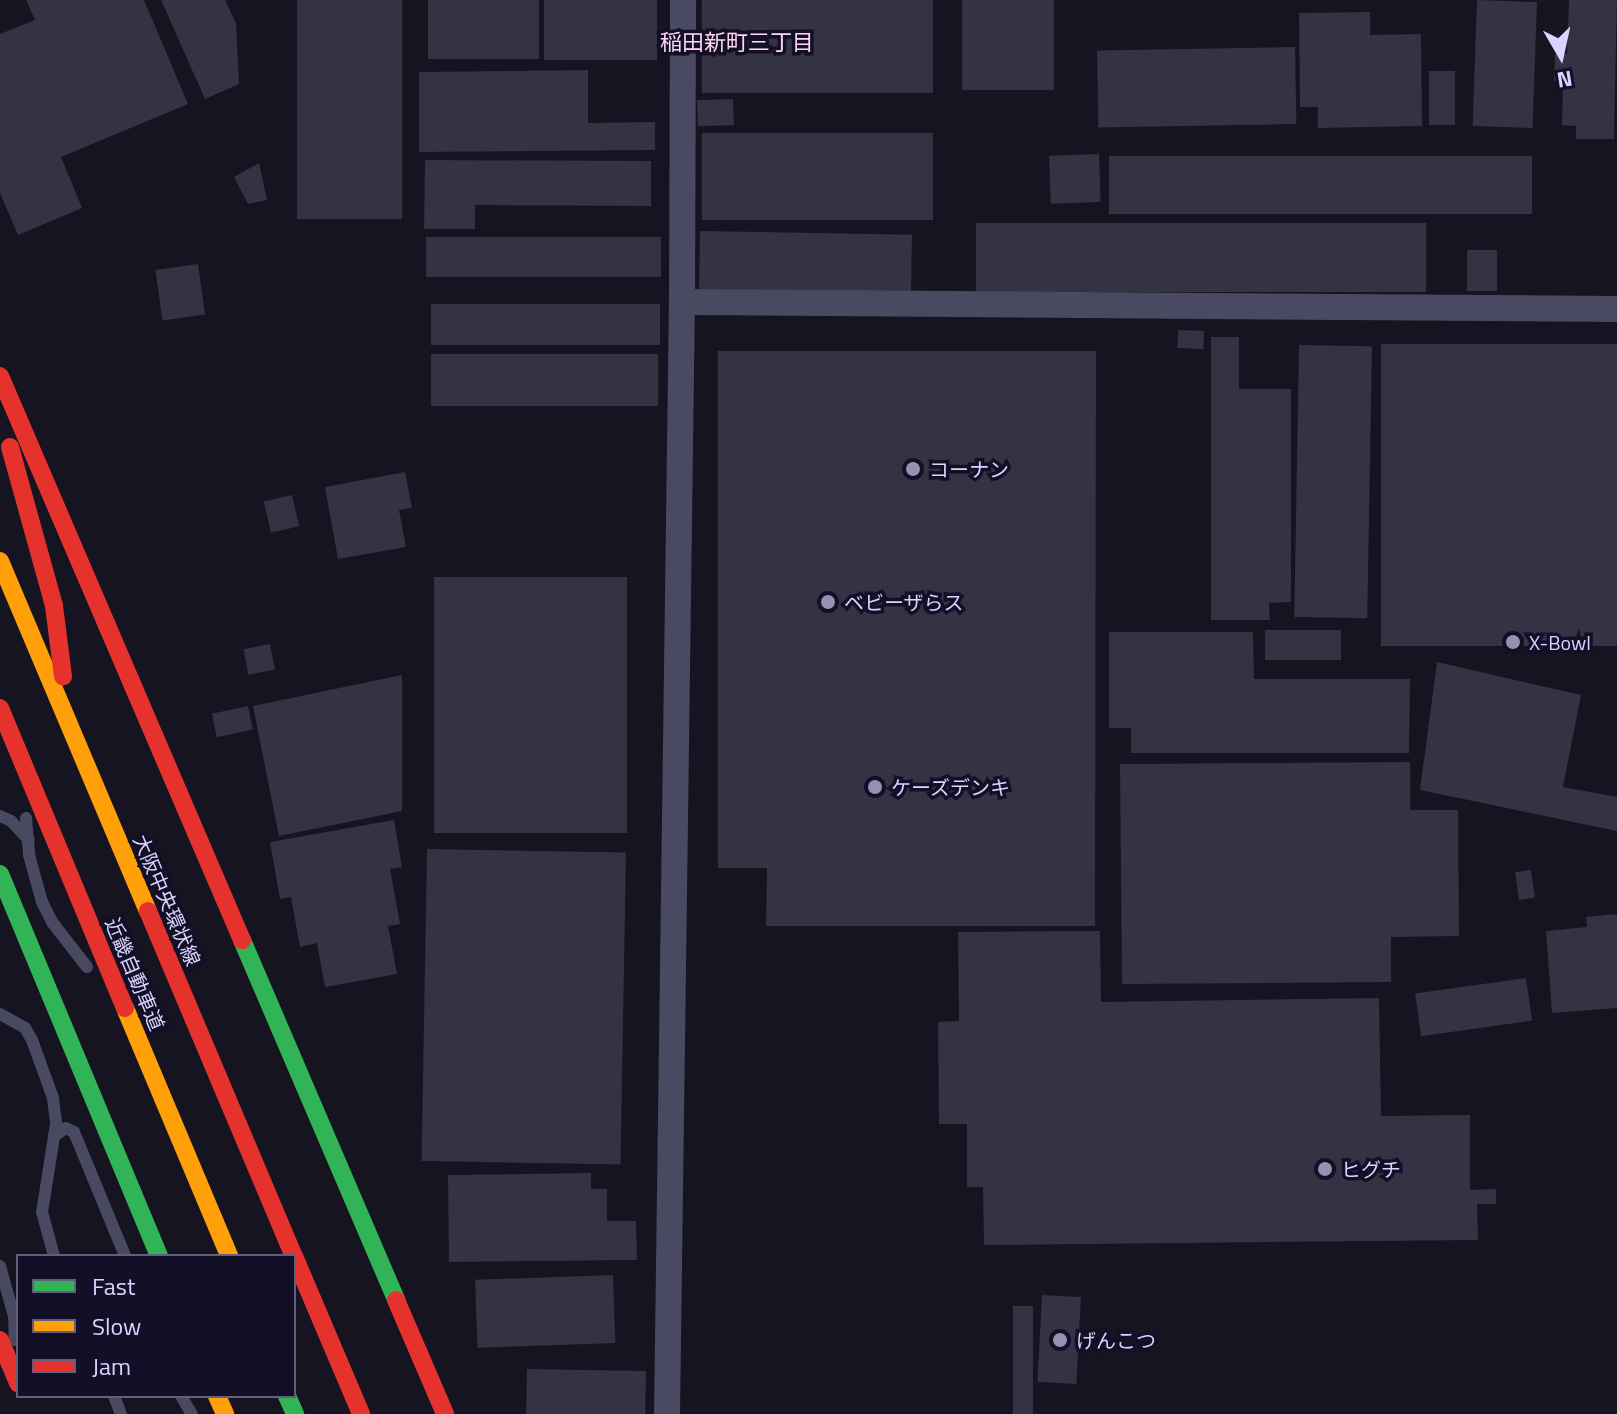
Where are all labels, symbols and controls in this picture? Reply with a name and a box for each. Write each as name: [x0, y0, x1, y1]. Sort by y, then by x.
north arrow: [1521, 16, 1601, 96]
district label: 稲田新町三丁目: [660, 30, 814, 56]
text: N: [1555, 62, 1575, 98]
place label: コーナン: [929, 457, 1009, 481]
marker: コーナン: [904, 460, 922, 478]
place label: ベビーザらス: [844, 590, 964, 614]
marker: ベビーザらス: [819, 593, 837, 611]
place label: X-Bowl: [1529, 630, 1591, 654]
marker: X-Bowl: [1504, 633, 1522, 651]
place label: ケーズデンキ: [891, 775, 1011, 799]
marker: ケーズデンキ: [866, 778, 884, 796]
street label: 大阪中央環状線: [129, 831, 205, 969]
street label: 近畿自動車道: [101, 914, 169, 1034]
place label: ヒグチ: [1341, 1157, 1401, 1181]
marker: ヒグチ: [1316, 1160, 1334, 1178]
legend: [16, 1254, 296, 1398]
text: Fast: [92, 1268, 135, 1304]
text: Slow: [92, 1308, 141, 1344]
place label: げんこつ: [1076, 1328, 1156, 1352]
marker: げんこつ: [1051, 1331, 1069, 1349]
text: Jam: [92, 1348, 131, 1384]

